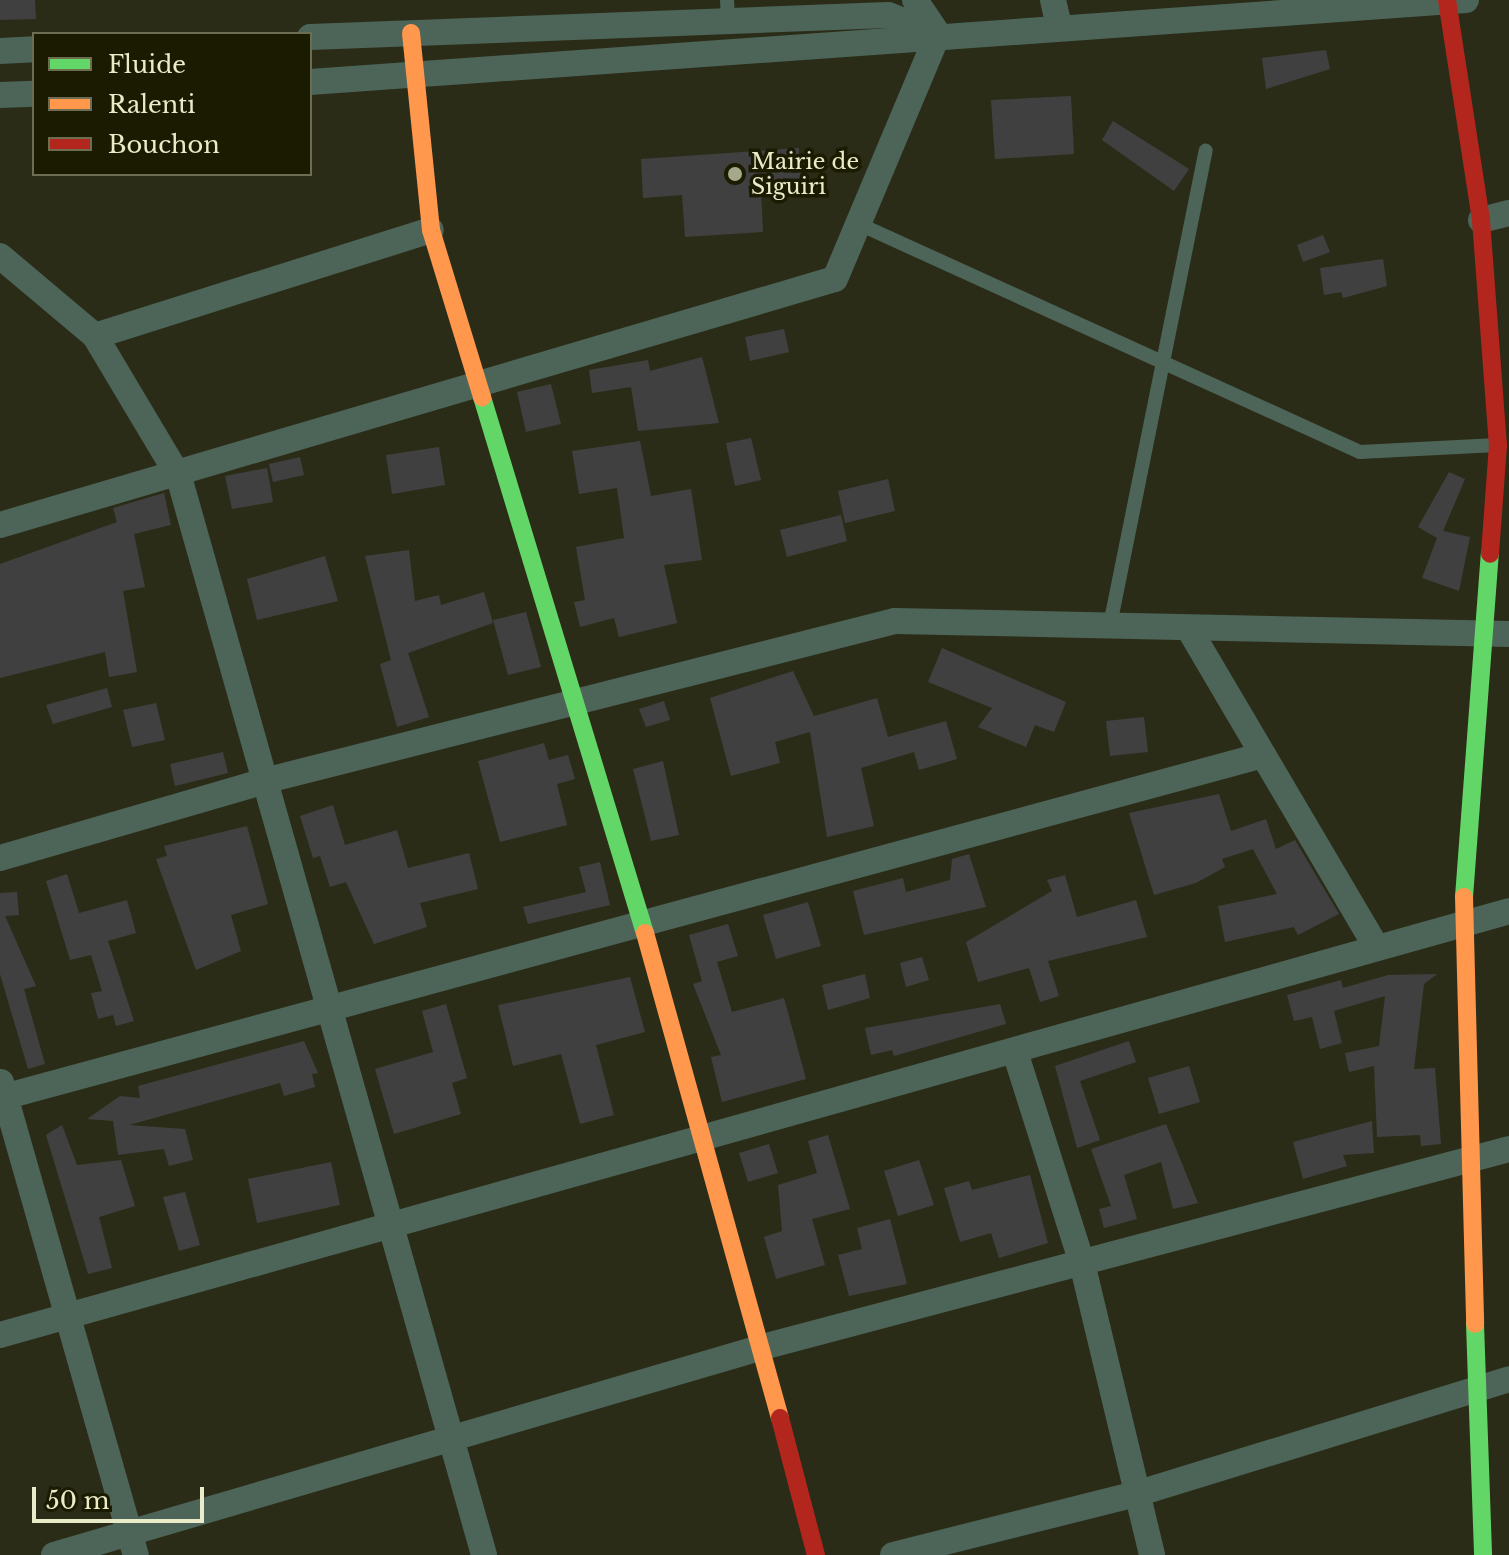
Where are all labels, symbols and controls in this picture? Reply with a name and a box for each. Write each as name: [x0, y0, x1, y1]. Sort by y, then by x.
legend: [32, 32, 312, 176]
text: Fluide: [108, 50, 186, 79]
text: Ralenti: [108, 90, 196, 119]
text: Bouchon: [108, 130, 220, 159]
place label: Mairie de Siguiri: [751, 148, 859, 200]
marker: Mairie de Siguiri: [726, 165, 744, 183]
scale bar: [36, 1471, 208, 1521]
text: 50 m: [46, 1486, 109, 1515]

